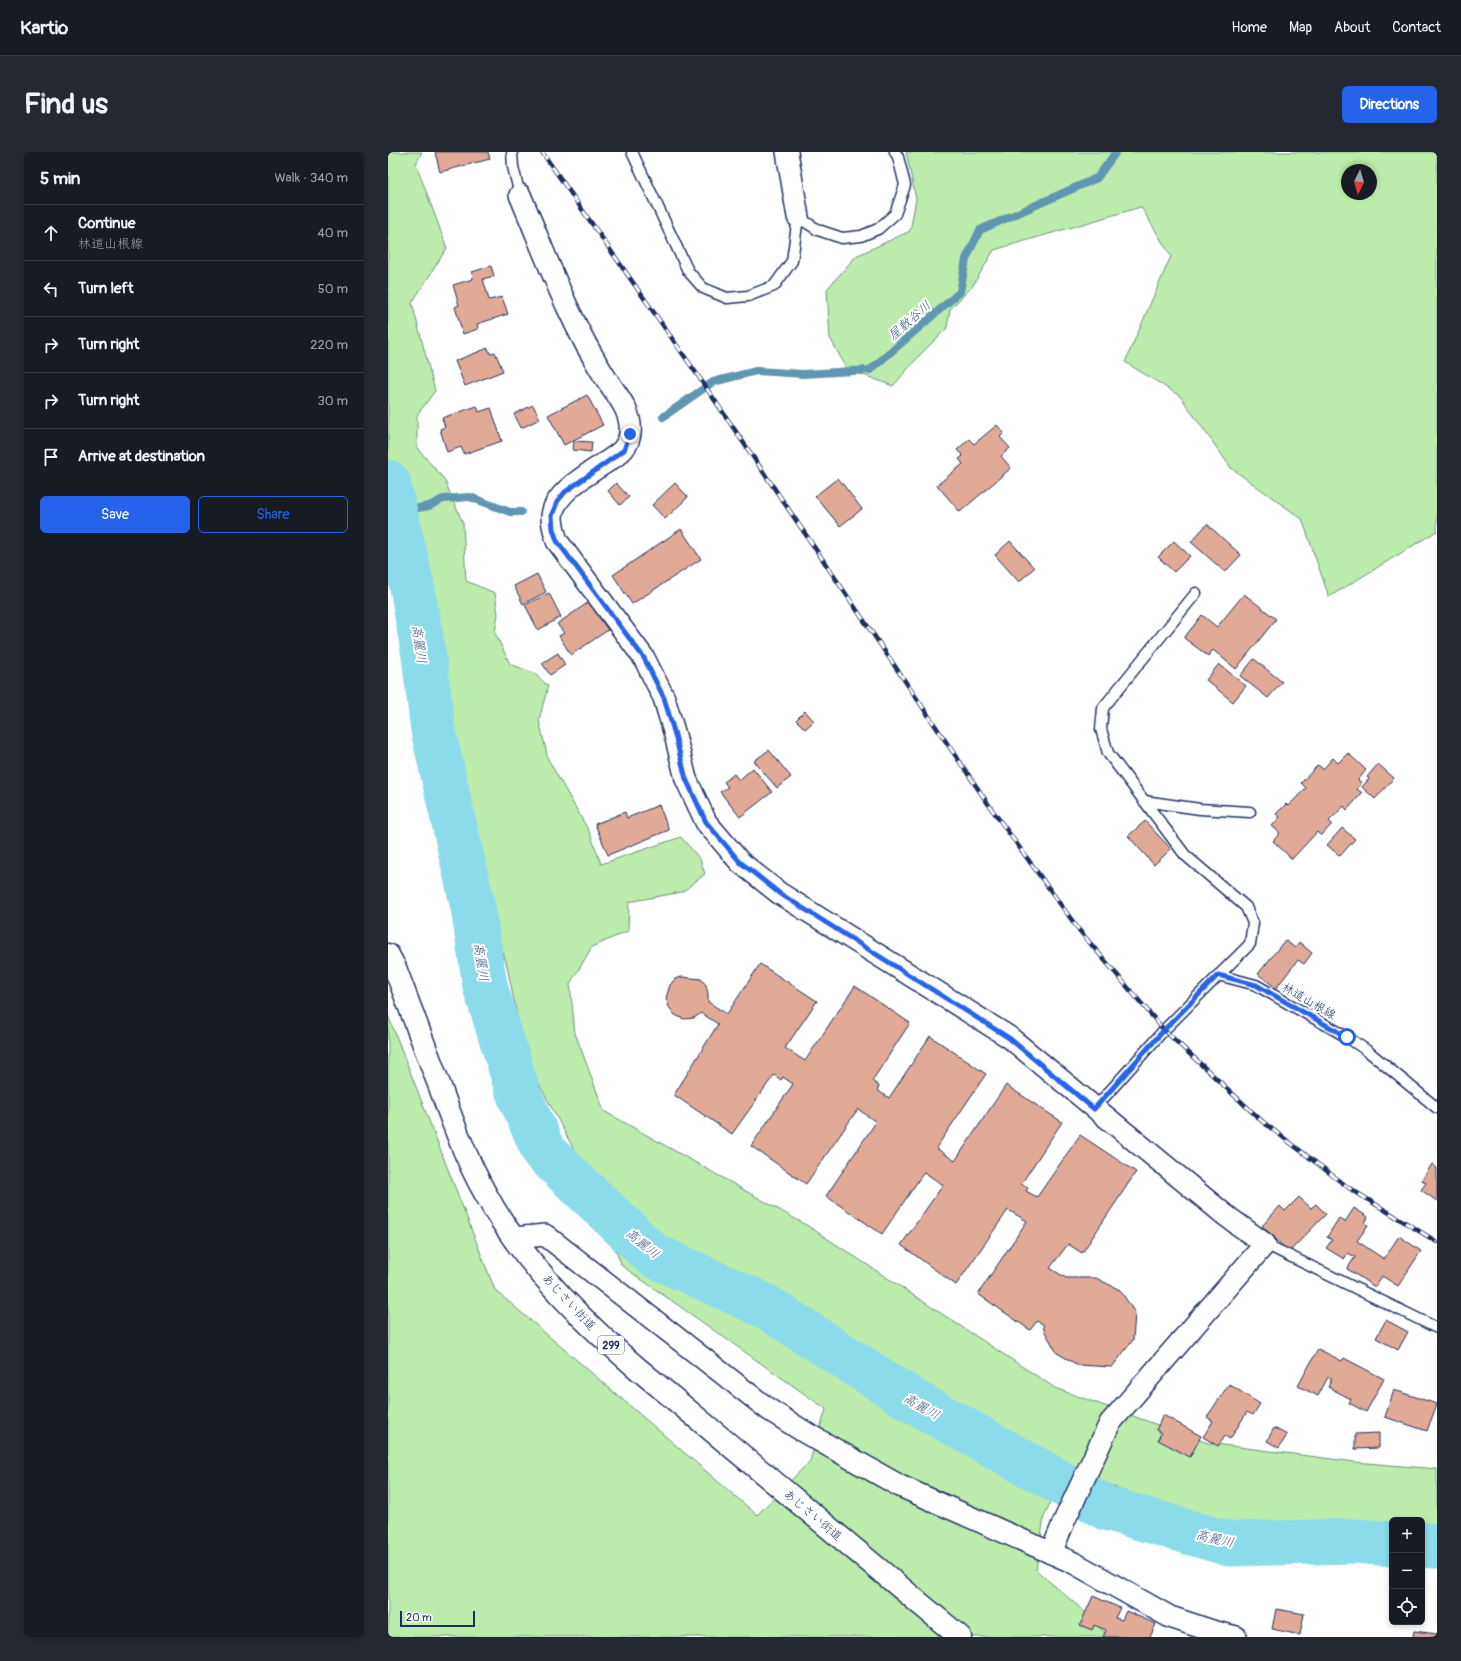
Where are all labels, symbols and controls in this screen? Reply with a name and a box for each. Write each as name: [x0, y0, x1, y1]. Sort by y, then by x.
text: Kartio: [20, 16, 68, 40]
text: Home: [1232, 19, 1267, 36]
text: Map: [1289, 19, 1312, 36]
text: About: [1334, 19, 1370, 36]
text: Contact: [1392, 19, 1441, 36]
button: Directions: [1342, 86, 1437, 123]
text: Find us: [24, 87, 108, 122]
north arrow: [1341, 164, 1377, 200]
text: 5 min: [40, 168, 80, 189]
text: Walk · 340 m: [274, 170, 348, 186]
text: Continue: [78, 214, 136, 233]
icon: ahead: [40, 222, 62, 244]
text: 40 m: [317, 225, 348, 241]
text: 林道山根線: [78, 236, 143, 252]
icon: left: [40, 278, 62, 300]
text: Turn left: [78, 279, 134, 298]
text: 50 m: [318, 281, 348, 297]
water label: 屋敷谷川: [885, 298, 935, 344]
icon: right: [40, 334, 62, 356]
text: Turn right: [78, 335, 139, 354]
text: 220 m: [310, 337, 348, 353]
icon: right: [40, 390, 62, 412]
text: Turn right: [78, 391, 139, 410]
text: 30 m: [318, 393, 348, 409]
route end: [621, 425, 639, 443]
icon: arrive: [40, 446, 62, 468]
text: Arrive at destination: [78, 447, 205, 466]
button: Save: [40, 496, 190, 533]
button: Share: [198, 496, 348, 533]
water label: 高麗川: [408, 624, 430, 665]
water label: 高麗川: [470, 942, 492, 983]
street label: 林道山根線: [1279, 980, 1338, 1023]
route start: [1338, 1028, 1356, 1046]
water label: 高麗川: [622, 1225, 663, 1262]
street label: あじさい街道: [539, 1271, 599, 1334]
road number: 299: [598, 1336, 624, 1354]
water label: 高麗川: [901, 1390, 942, 1424]
street label: あじさい街道: [780, 1486, 845, 1544]
map controls: [1389, 1517, 1425, 1625]
button: +: [1389, 1517, 1425, 1553]
water label: 高麗川: [1194, 1527, 1236, 1551]
button: −: [1389, 1553, 1425, 1589]
button: locate: [1389, 1589, 1425, 1625]
scale bar: [400, 1609, 475, 1628]
text: 20 m: [406, 1611, 432, 1624]

